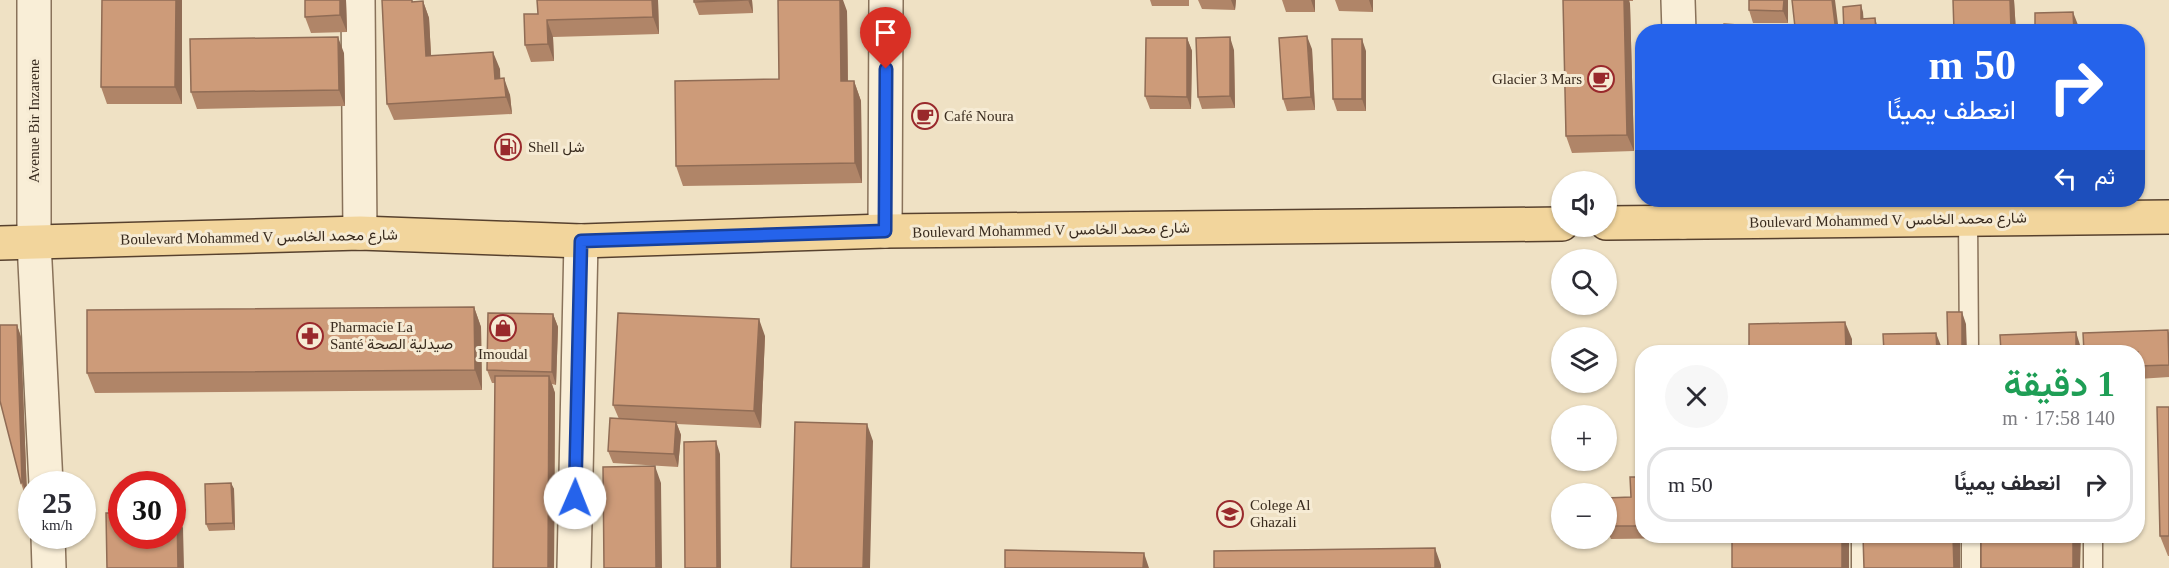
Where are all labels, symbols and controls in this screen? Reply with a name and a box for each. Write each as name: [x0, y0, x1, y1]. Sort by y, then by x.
pin: [860, 7, 911, 69]
icon: arrive: [869, 16, 902, 49]
text: 50 m: [1929, 42, 2016, 88]
icon: right: [2037, 48, 2115, 126]
street label: Avenue Bir Inzarene: [26, 59, 42, 183]
cafe icon: Glacier 3 Mars: [1586, 64, 1616, 94]
place label: Glacier 3 Mars: [1492, 71, 1582, 87]
text: انعطف يمينًا: [1887, 95, 2016, 125]
cafe icon: Café Noura: [910, 101, 940, 131]
place label: Café Noura: [944, 108, 1014, 124]
fuel station icon: Shell شل: [493, 132, 523, 162]
place label: Shell شل: [528, 139, 585, 156]
icon: left: [2049, 162, 2082, 195]
text: ثم: [2094, 164, 2115, 189]
map controls: [1551, 171, 1617, 549]
button: sound: [1551, 171, 1617, 237]
street label: Boulevard Mohammed V شارع محمد الخامس: [1749, 210, 2027, 233]
street label: Boulevard Mohammed V شارع محمد الخامس: [912, 220, 1190, 243]
street label: Boulevard Mohammed V شارع محمد الخامس: [120, 227, 398, 250]
button: search: [1551, 249, 1617, 315]
shop icon: Imoudal: [488, 313, 518, 343]
place label: Pharmacie La Santé صيدلية الصحة: [330, 319, 453, 353]
pharmacy icon: Pharmacie La Santé صيدلية الصحة: [295, 321, 325, 351]
button: layers: [1551, 327, 1617, 393]
place label: Imoudal: [478, 346, 528, 362]
text: 1 دقيقة: [2003, 364, 2115, 404]
button: close: [1665, 365, 1728, 428]
button: +: [1551, 405, 1617, 471]
text: 140 m · 17:58: [2002, 407, 2115, 429]
position arrow: [543, 466, 607, 530]
icon: right: [2079, 468, 2112, 501]
text: انعطف يمينًا: [1954, 470, 2061, 495]
speed limit sign: 30: [108, 471, 186, 549]
text: 50 m: [1668, 472, 1713, 497]
button: −: [1551, 483, 1617, 549]
text: 25: [42, 486, 72, 519]
place label: Colege Al Ghazali: [1250, 497, 1310, 530]
school or university icon: Colege Al Ghazali: [1215, 499, 1245, 529]
text: km/h: [42, 517, 72, 533]

